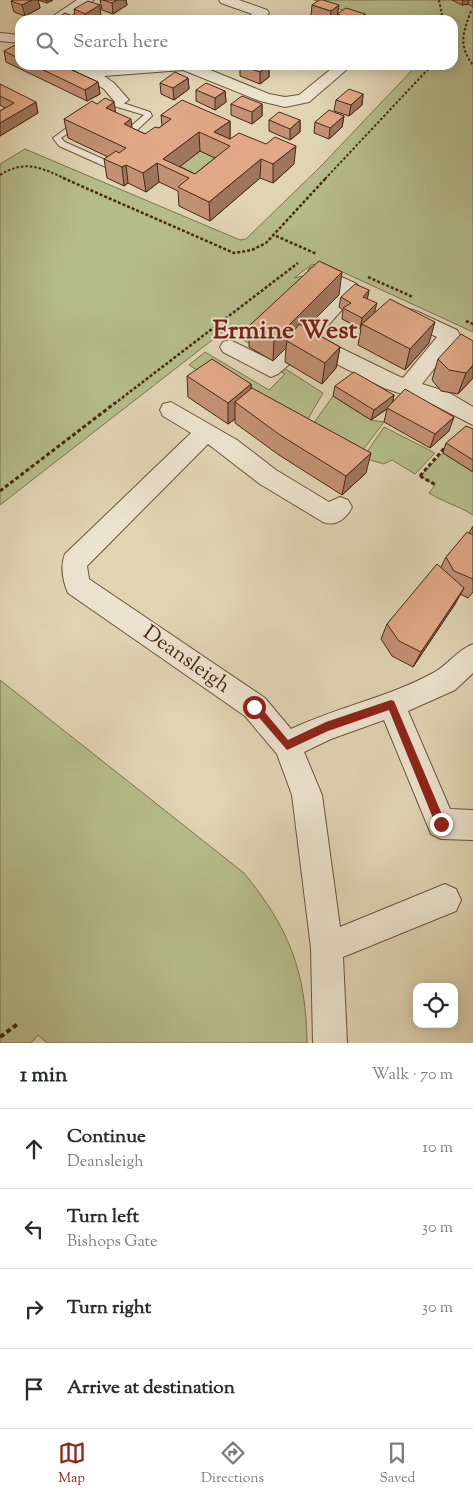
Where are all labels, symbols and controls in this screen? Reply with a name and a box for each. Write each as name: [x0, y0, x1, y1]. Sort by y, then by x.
search box: [15, 15, 458, 70]
icon: search: [33, 29, 61, 57]
text: Search here: [73, 29, 168, 56]
district label: Ermine West: [213, 313, 357, 350]
street label: Deansleigh: [136, 619, 236, 701]
route start: [243, 696, 266, 719]
route end: [430, 813, 453, 836]
map controls: [413, 983, 458, 1028]
button: locate: [413, 983, 458, 1028]
text: 1 min: [20, 1061, 67, 1091]
text: Walk · 70 m: [372, 1064, 453, 1087]
text: Continue: [67, 1124, 146, 1151]
icon: ahead: [20, 1135, 48, 1163]
text: 10 m: [423, 1137, 453, 1160]
text: Deansleigh: [67, 1151, 144, 1174]
text: Turn left: [67, 1204, 139, 1231]
icon: left: [20, 1215, 48, 1243]
text: 30 m: [422, 1217, 453, 1240]
text: Bishops Gate: [67, 1231, 158, 1254]
icon: right: [20, 1295, 48, 1323]
text: Turn right: [67, 1295, 151, 1322]
text: 30 m: [422, 1297, 453, 1320]
icon: arrive: [20, 1375, 48, 1403]
text: Arrive at destination: [67, 1375, 235, 1402]
tab: Map: [58, 1439, 86, 1489]
tab: Directions: [201, 1439, 264, 1489]
tab: Saved: [379, 1439, 415, 1489]

